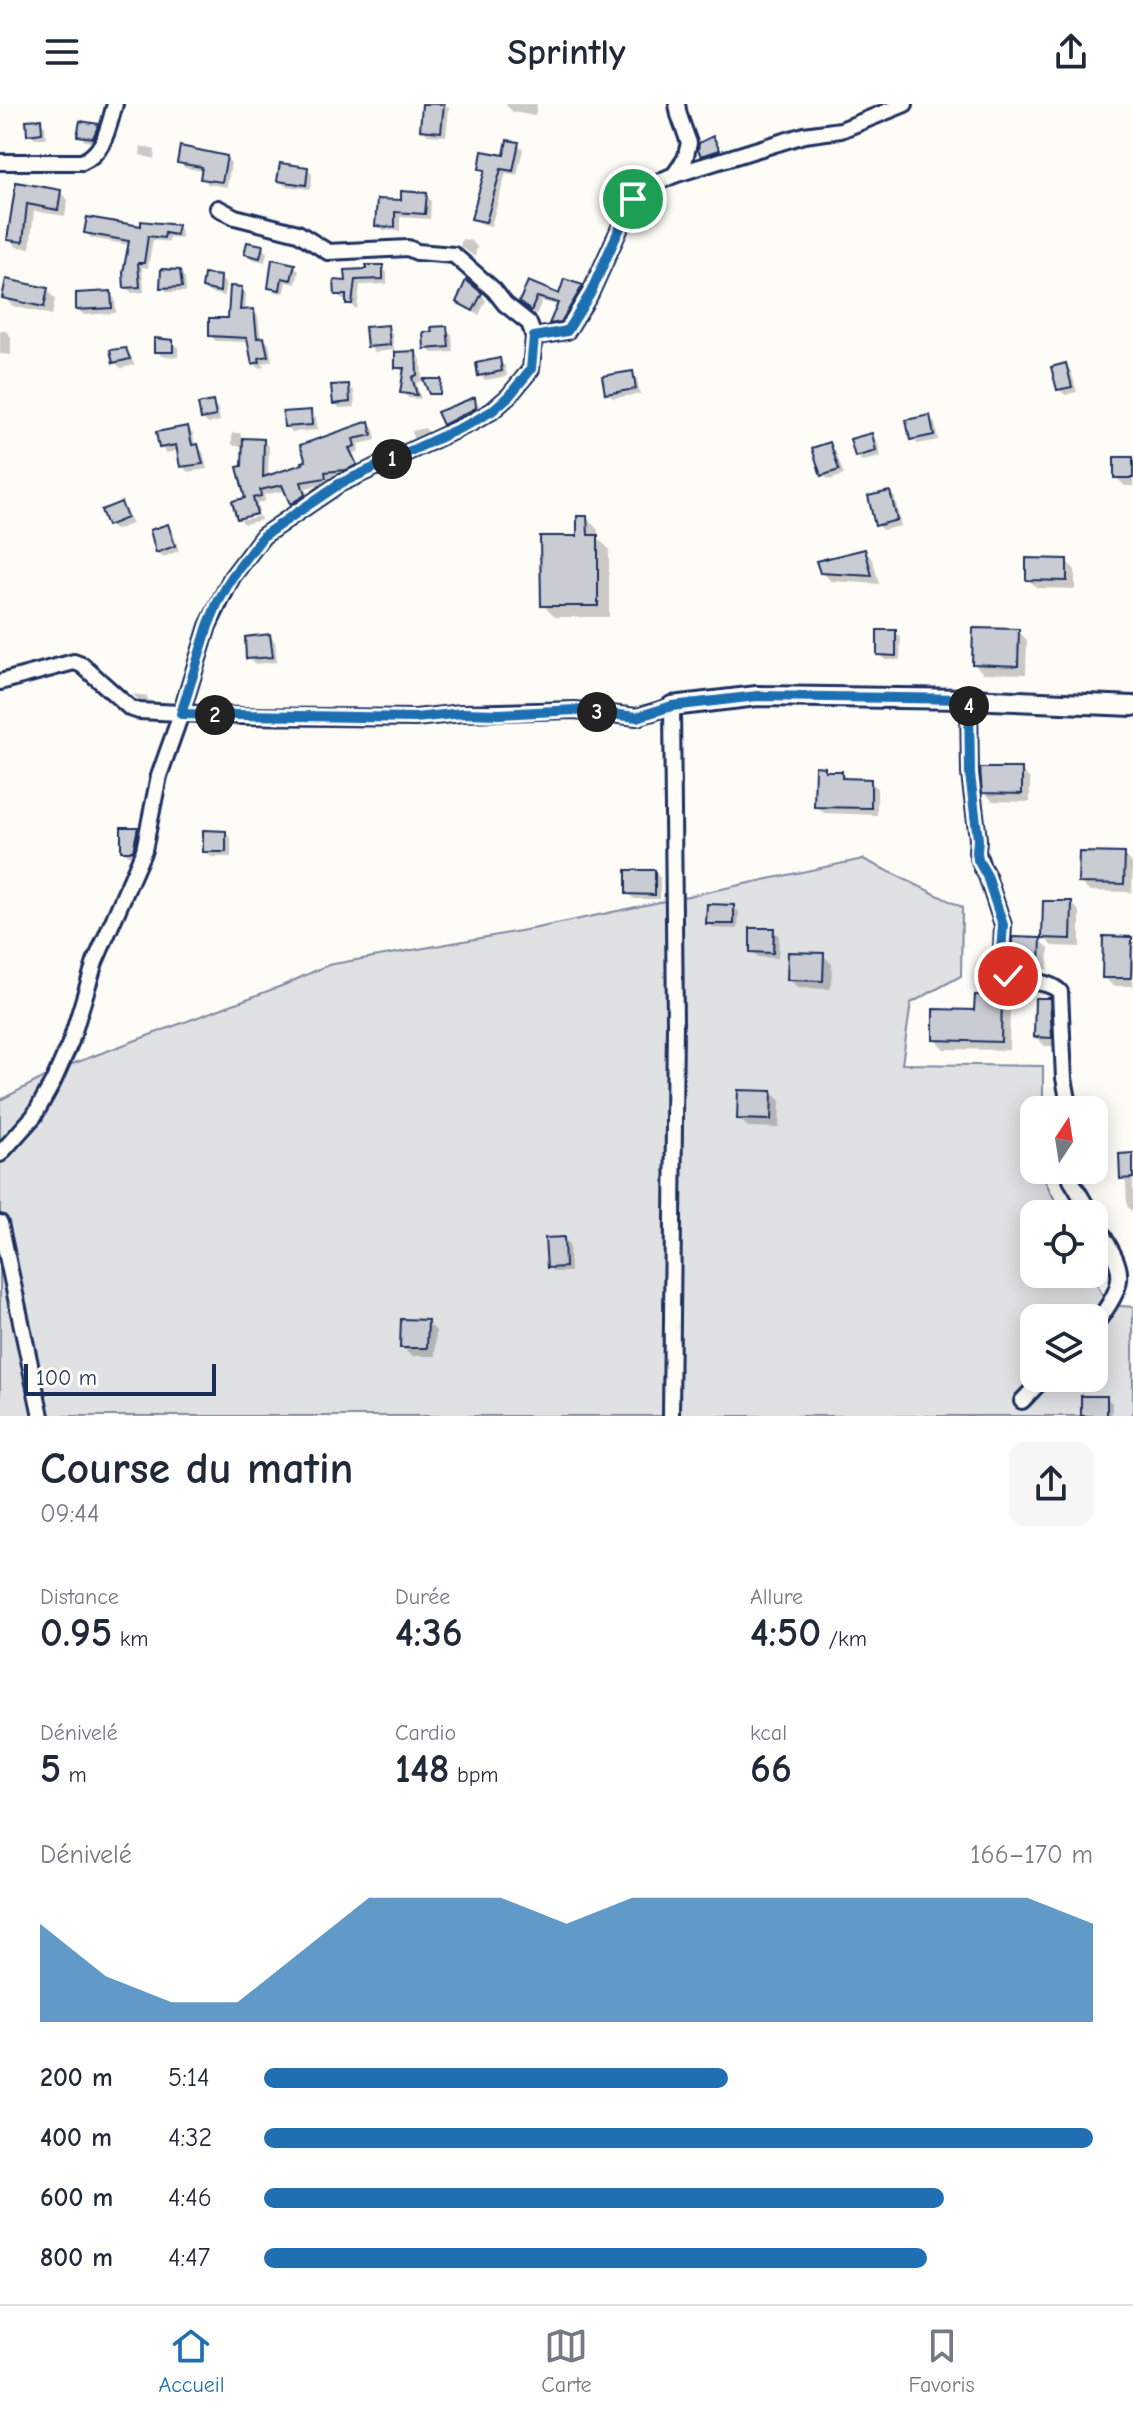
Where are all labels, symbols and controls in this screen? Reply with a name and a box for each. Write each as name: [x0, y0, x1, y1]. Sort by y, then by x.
icon: menu: [40, 30, 84, 74]
icon: share: [1049, 30, 1093, 74]
text: Sprintly: [507, 32, 626, 73]
pin: [599, 165, 667, 233]
icon: arrive: [611, 177, 655, 221]
pin: 1: [372, 439, 412, 479]
text: 1: [388, 446, 396, 472]
pin: 4: [949, 686, 989, 726]
pin: 3: [577, 692, 617, 732]
text: 4: [964, 693, 974, 719]
pin: 2: [195, 695, 235, 735]
text: 3: [592, 699, 602, 725]
text: 2: [210, 702, 220, 728]
pin: [974, 942, 1042, 1010]
icon: check: [986, 954, 1030, 998]
north arrow: [1020, 1096, 1108, 1184]
map controls: [1020, 1096, 1108, 1392]
button: locate: [1020, 1200, 1108, 1288]
button: layers: [1020, 1304, 1108, 1392]
scale bar: [24, 1360, 216, 1396]
text: 100 m: [36, 1365, 97, 1391]
button: share: [1009, 1442, 1093, 1526]
text: Course du matin: [40, 1443, 354, 1494]
text: 09:44: [40, 1499, 100, 1529]
text: Distance: [40, 1584, 119, 1610]
text: Durée: [395, 1584, 450, 1610]
text: Allure: [750, 1584, 803, 1610]
text: 0.95: [40, 1610, 112, 1656]
text: 4:36: [395, 1610, 463, 1656]
text: 4:50: [750, 1610, 821, 1656]
text: km: [112, 1626, 148, 1652]
text: /km: [821, 1626, 867, 1652]
text: Dénivelé: [40, 1720, 118, 1746]
text: Cardio: [395, 1720, 456, 1746]
text: kcal: [750, 1720, 787, 1746]
text: 5: [40, 1746, 61, 1792]
text: 148: [395, 1746, 450, 1792]
text: 66: [750, 1746, 792, 1792]
text: m: [61, 1762, 87, 1788]
text: bpm: [450, 1762, 499, 1788]
text: Dénivelé: [40, 1840, 132, 1870]
text: 166–170 m: [970, 1840, 1093, 1870]
text: 200 m: [40, 2063, 113, 2093]
text: 5:14: [168, 2063, 210, 2093]
text: 400 m: [40, 2123, 112, 2153]
text: 4:32: [168, 2123, 212, 2153]
text: 600 m: [40, 2183, 113, 2213]
text: 4:46: [168, 2183, 212, 2213]
text: 800 m: [40, 2243, 113, 2273]
text: 4:47: [168, 2243, 210, 2273]
tab: Accueil: [158, 2324, 225, 2398]
tab: Carte: [541, 2324, 592, 2398]
tab: Favoris: [908, 2324, 975, 2398]

